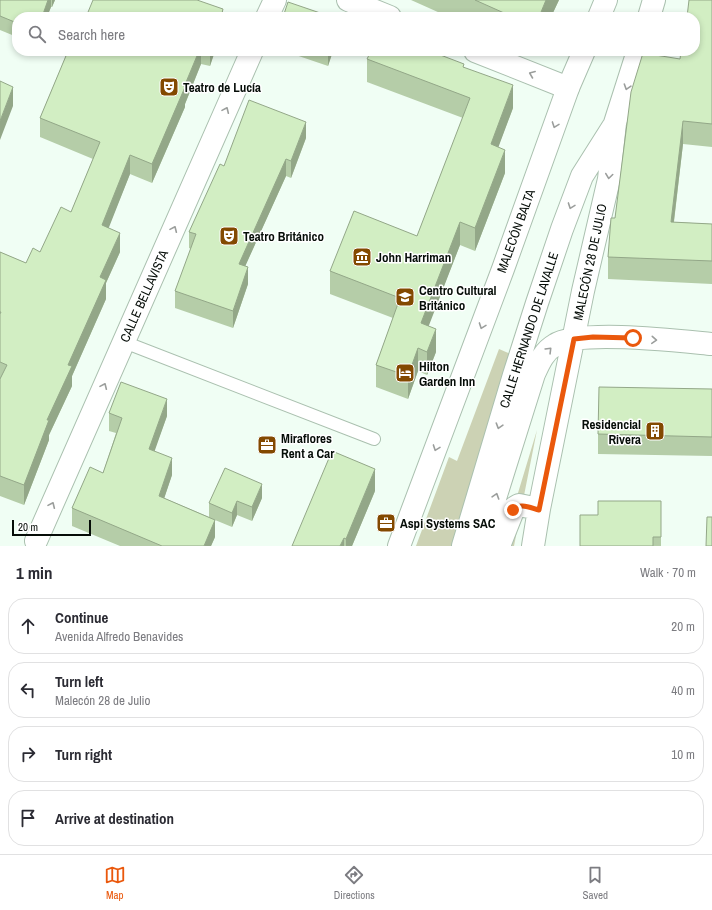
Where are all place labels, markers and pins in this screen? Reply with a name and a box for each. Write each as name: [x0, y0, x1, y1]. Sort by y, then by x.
theatre icon: Teatro de Lucía: [158, 76, 180, 98]
place label: Teatro de Lucía: [183, 79, 261, 96]
theatre icon: Teatro Británico: [218, 225, 240, 247]
place label: Teatro Británico: [243, 228, 324, 245]
museum icon: John Harriman: [351, 246, 373, 268]
place label: John Harriman: [376, 249, 451, 266]
place label: Centro Cultural Británico: [419, 282, 497, 314]
school or university icon: Centro Cultural Británico: [394, 286, 416, 308]
place label: Hilton Garden Inn: [419, 358, 475, 390]
hotel icon: Hilton Garden Inn: [394, 362, 416, 384]
place label: Residencial Rivera: [582, 416, 641, 448]
building icon: Residencial Rivera: [644, 420, 666, 442]
place label: Miraflores Rent a Car: [281, 430, 335, 462]
office icon: Miraflores Rent a Car: [256, 434, 278, 456]
office icon: Aspi Systems SAC: [375, 512, 397, 534]
place label: Aspi Systems SAC: [400, 515, 496, 532]

